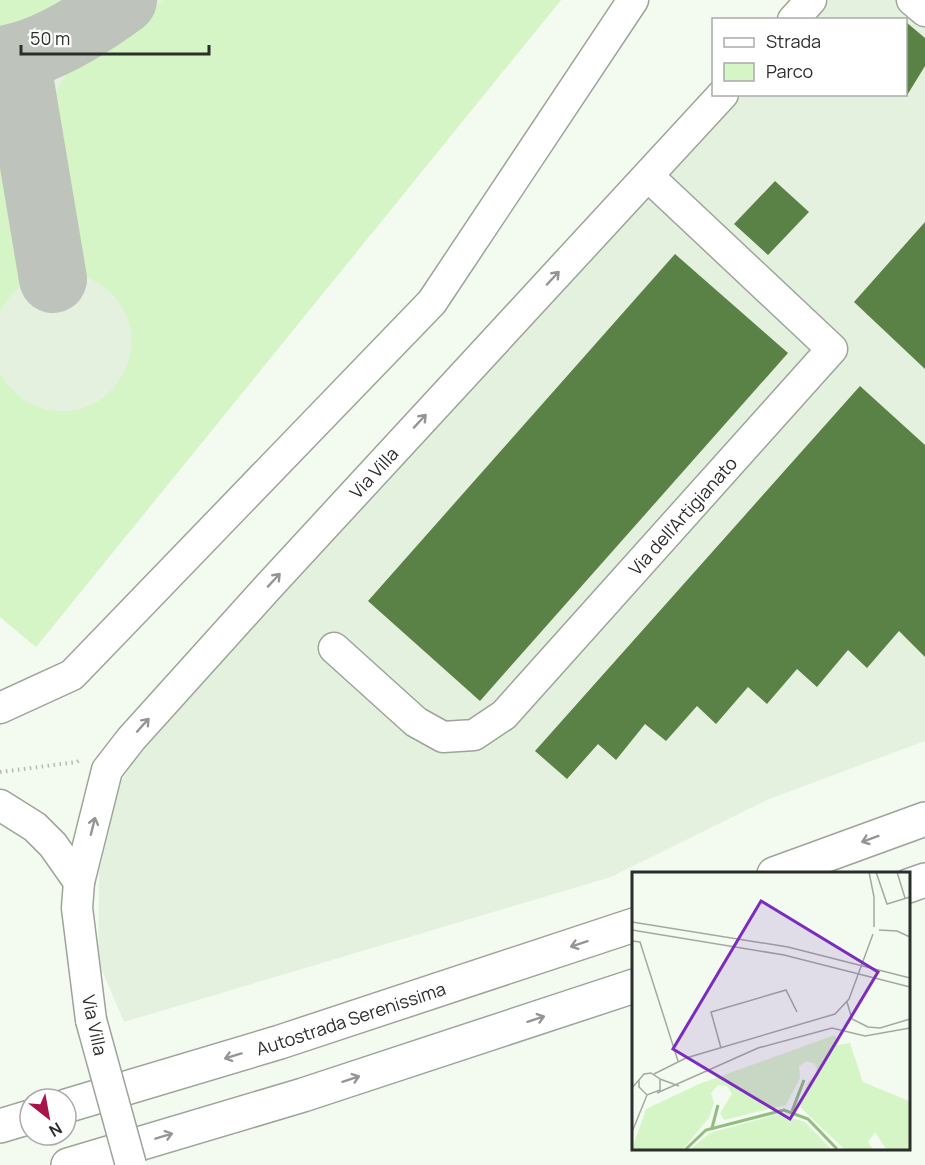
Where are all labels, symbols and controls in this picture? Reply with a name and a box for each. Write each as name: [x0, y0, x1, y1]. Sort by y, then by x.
scale bar: [21, 18, 208, 56]
legend: [712, 18, 907, 96]
text: 50 m: [30, 26, 70, 50]
text: Strada: [766, 29, 821, 53]
text: Parco: [766, 59, 813, 83]
one-way arrow: [546, 271, 560, 286]
one-way arrow: [413, 414, 428, 429]
street label: Via Villa: [344, 442, 403, 503]
street label: Via dell'Artigianato: [623, 451, 742, 580]
one-way arrow: [267, 573, 281, 588]
one-way arrow: [136, 718, 150, 733]
one-way arrow: [88, 817, 99, 836]
one-way arrow: [861, 835, 880, 846]
inset map: [632, 872, 910, 1150]
one-way arrow: [570, 939, 589, 950]
street label: Autostrada Serenissima: [253, 976, 449, 1060]
street label: Via Villa: [77, 992, 113, 1058]
one-way arrow: [526, 1013, 545, 1024]
one-way arrow: [224, 1051, 243, 1062]
one-way arrow: [341, 1073, 359, 1084]
north arrow: [18, 1087, 78, 1147]
text: N: [45, 1117, 66, 1142]
one-way arrow: [154, 1130, 173, 1141]

